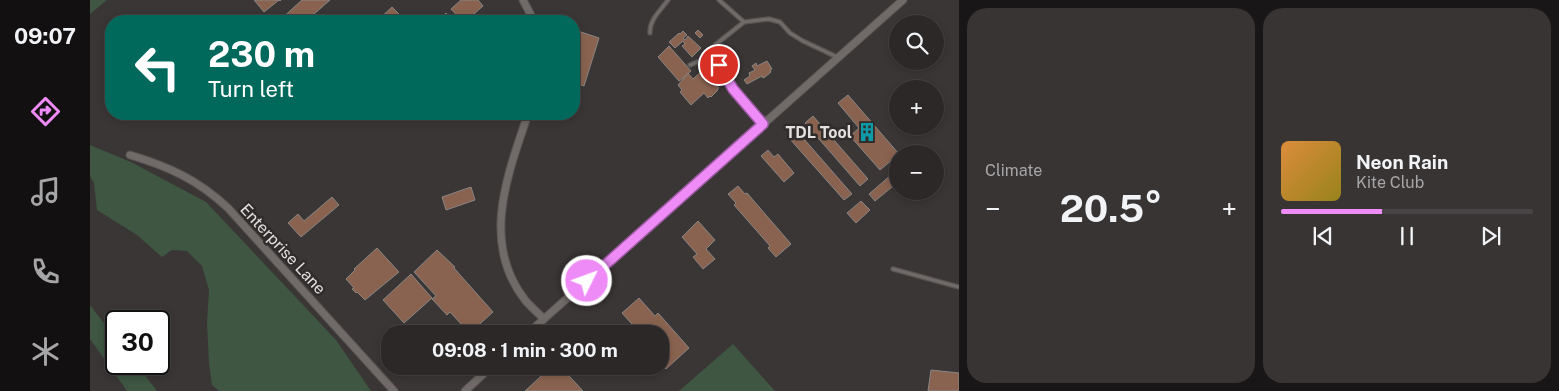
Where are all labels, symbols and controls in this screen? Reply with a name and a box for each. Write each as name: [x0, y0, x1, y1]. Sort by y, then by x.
map controls: [889, 15, 944, 200]
button: search: [889, 15, 944, 70]
text: 09:07: [14, 23, 76, 49]
text: 230 m: [208, 34, 315, 75]
icon: left: [125, 35, 190, 100]
pin: [698, 44, 740, 86]
icon: arrive: [705, 51, 733, 79]
text: Turn left: [208, 76, 294, 102]
button: +: [889, 80, 944, 135]
icon: directions: [28, 94, 63, 129]
building icon: TDL Tool: [856, 121, 878, 143]
place label: TDL Tool: [785, 123, 852, 142]
button: −: [889, 145, 944, 200]
text: Neon Rain: [1356, 151, 1448, 173]
text: Climate: [985, 161, 1042, 180]
text: Kite Club: [1356, 173, 1424, 192]
icon: music: [28, 174, 63, 209]
text: 20.5°: [1060, 186, 1162, 231]
text: −: [985, 192, 1001, 225]
text: +: [1221, 192, 1237, 225]
street label: Enterprise Lane: [236, 200, 330, 298]
icon: previous: [1309, 222, 1337, 250]
icon: pause: [1393, 222, 1421, 250]
icon: next: [1477, 222, 1505, 250]
icon: phone: [28, 254, 63, 289]
position arrow: [560, 254, 612, 306]
speed limit sign: 30: [105, 310, 170, 375]
icon: climate: [28, 334, 63, 369]
text: 09:08 · 1 min · 300 m: [432, 339, 618, 361]

